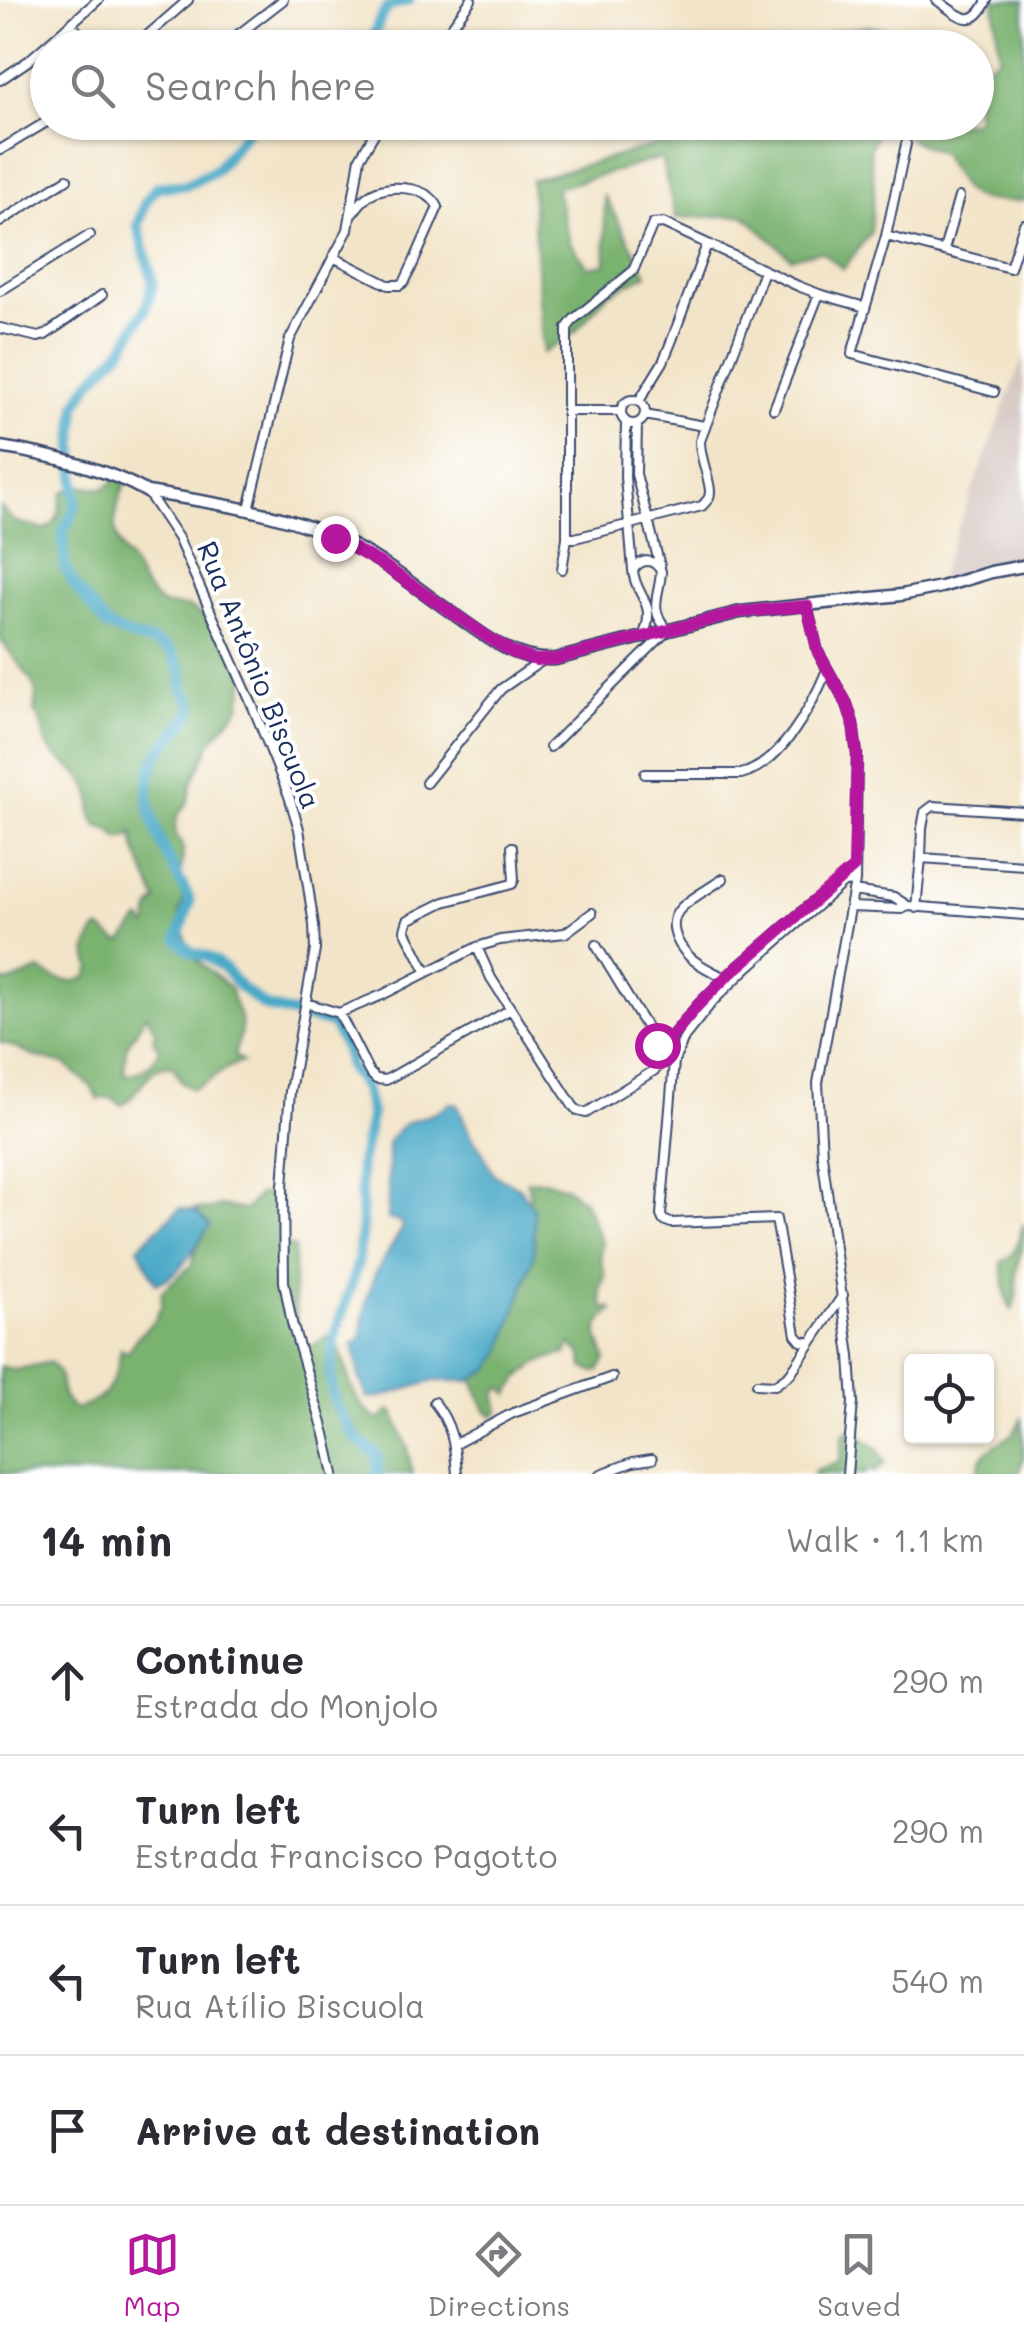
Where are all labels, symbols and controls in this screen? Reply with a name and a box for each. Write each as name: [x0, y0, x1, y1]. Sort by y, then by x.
search box: [30, 30, 994, 140]
icon: search: [65, 58, 120, 113]
text: Search here: [145, 60, 376, 110]
route end: [313, 516, 359, 562]
street label: Rua Antônio Biscuola: [190, 536, 330, 814]
route start: [635, 1023, 681, 1069]
map controls: [904, 1354, 994, 1444]
button: locate: [904, 1354, 994, 1444]
text: 14 min: [40, 1512, 172, 1567]
text: Walk · 1.1 km: [786, 1518, 984, 1560]
text: Continue: [135, 1634, 304, 1684]
icon: ahead: [40, 1653, 95, 1708]
text: 290 m: [892, 1659, 984, 1701]
text: Estrada do Monjolo: [135, 1684, 438, 1726]
text: Turn left: [135, 1784, 301, 1834]
icon: left: [40, 1803, 95, 1858]
text: 290 m: [892, 1809, 984, 1851]
text: Estrada Francisco Pagotto: [135, 1834, 557, 1876]
text: Turn left: [135, 1934, 301, 1984]
icon: left: [40, 1953, 95, 2008]
text: 540 m: [891, 1959, 984, 2001]
text: Rua Atílio Biscuola: [135, 1984, 425, 2026]
icon: arrive: [40, 2103, 95, 2158]
text: Arrive at destination: [135, 2105, 540, 2155]
tab: Map: [124, 2227, 181, 2323]
tab: Directions: [428, 2227, 570, 2323]
tab: Saved: [817, 2227, 900, 2323]

